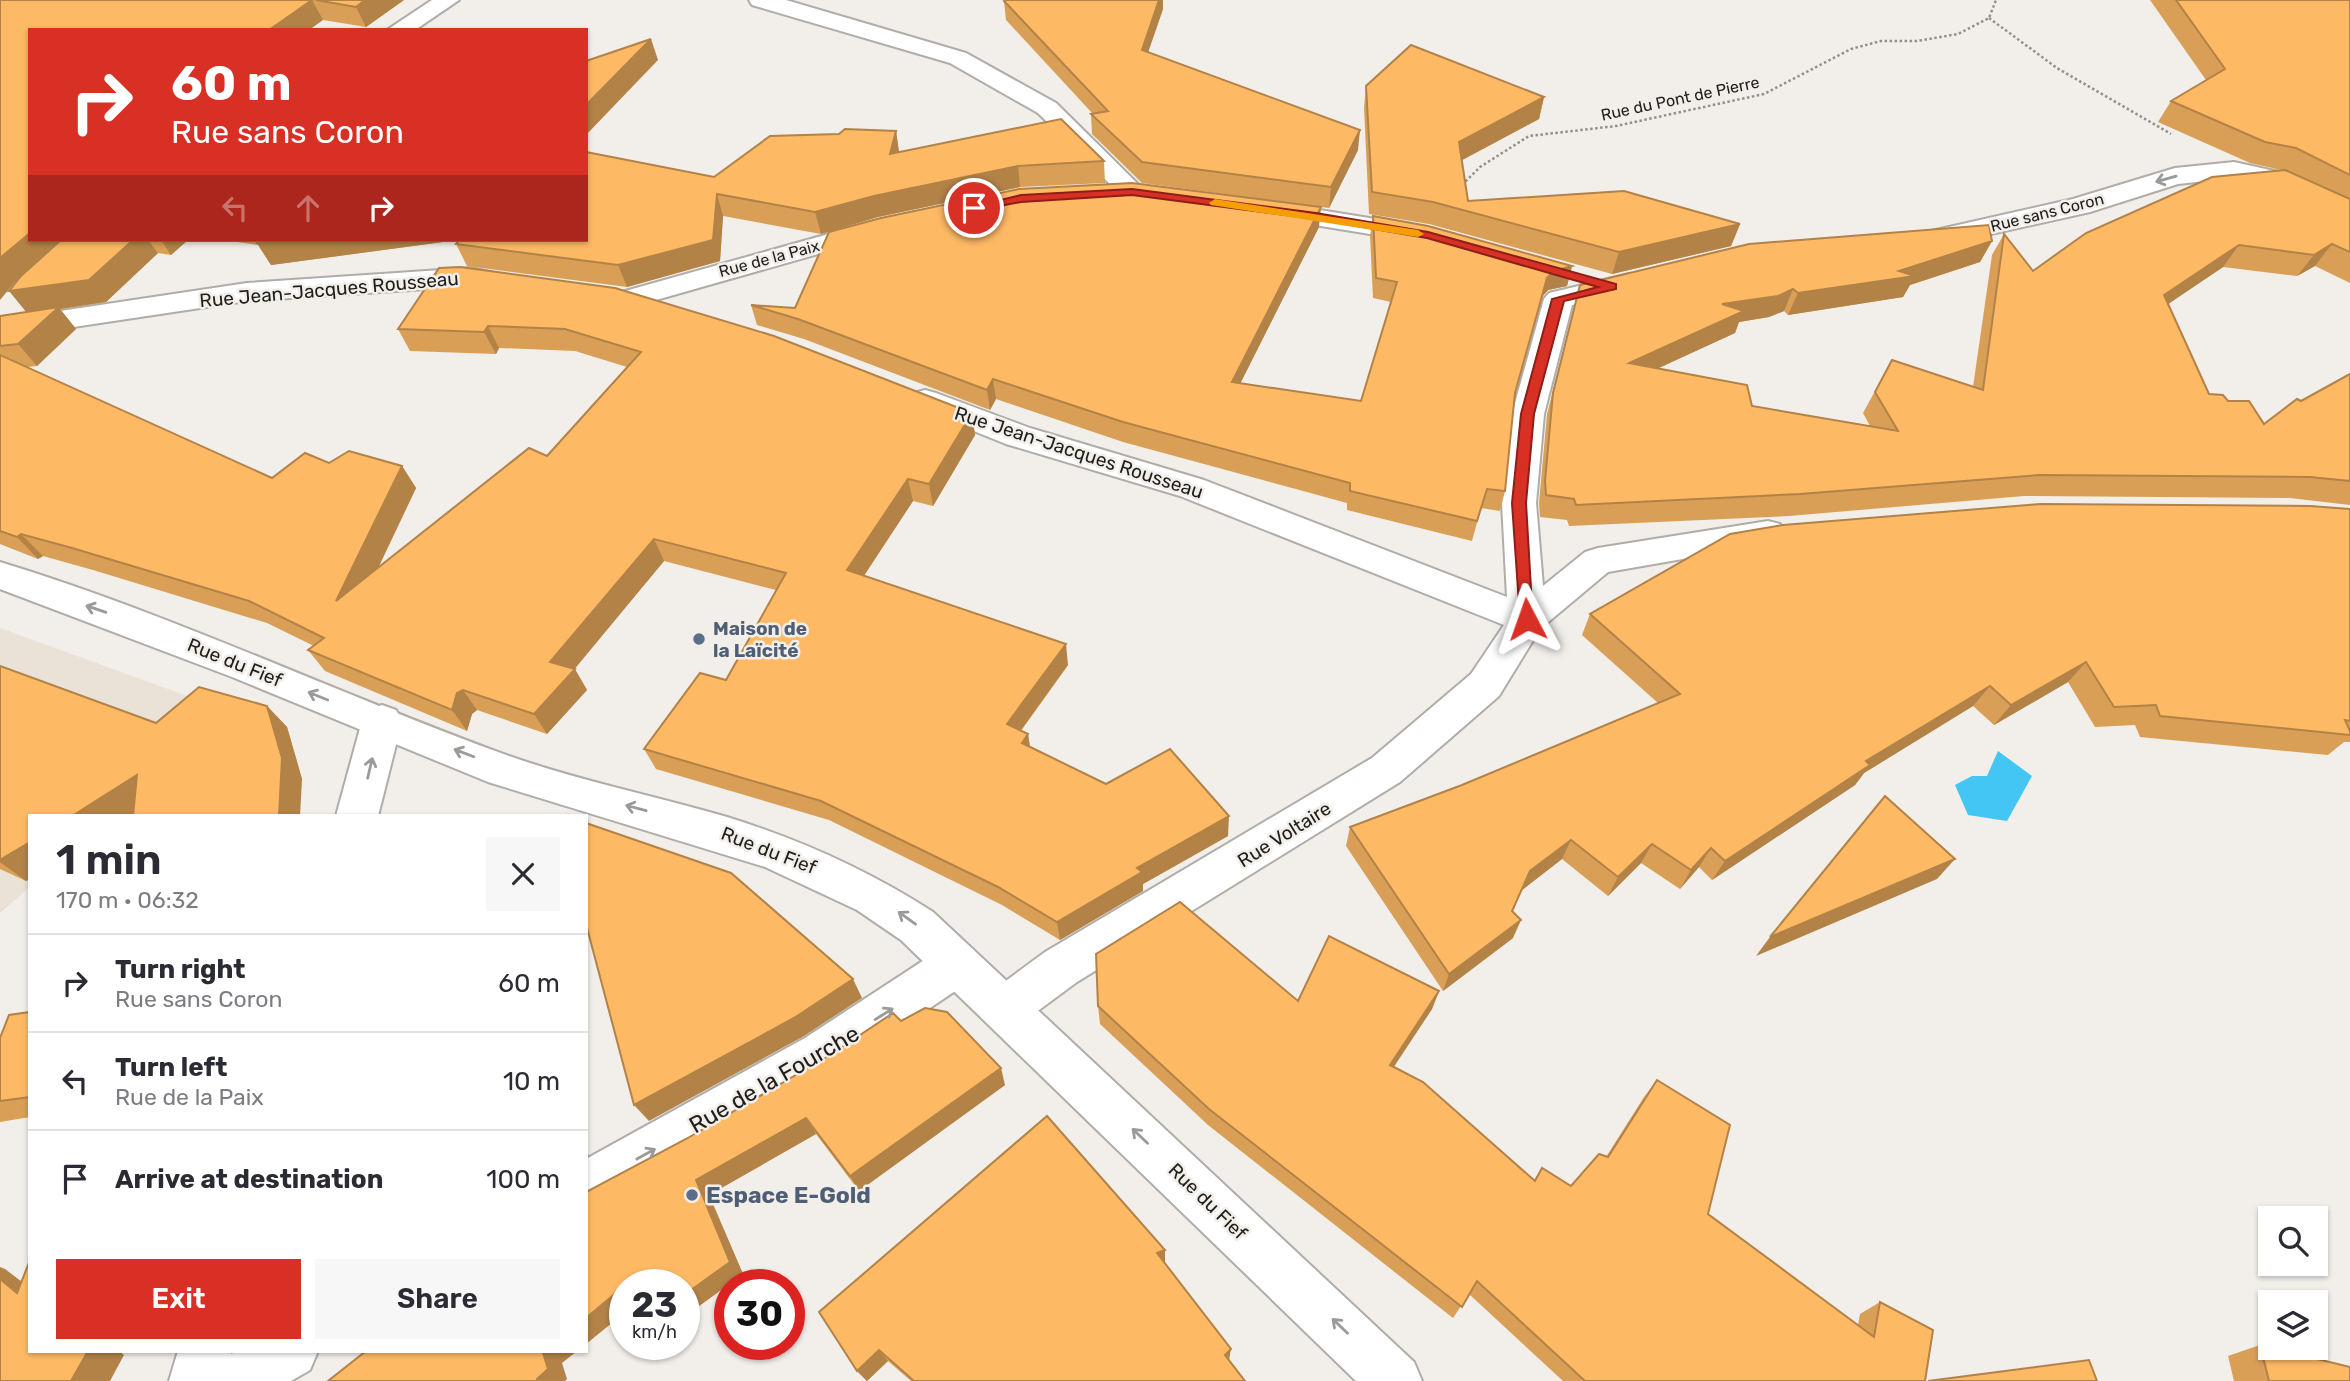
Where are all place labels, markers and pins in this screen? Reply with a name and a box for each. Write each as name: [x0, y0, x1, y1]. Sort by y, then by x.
pin: [944, 178, 1004, 238]
place label: Maison de la Laïcité: [713, 617, 807, 662]
marker: Maison de la Laïcité: [691, 631, 707, 647]
place label: Espace E-Gold: [706, 1181, 871, 1209]
marker: Espace E-Gold: [684, 1187, 700, 1203]

